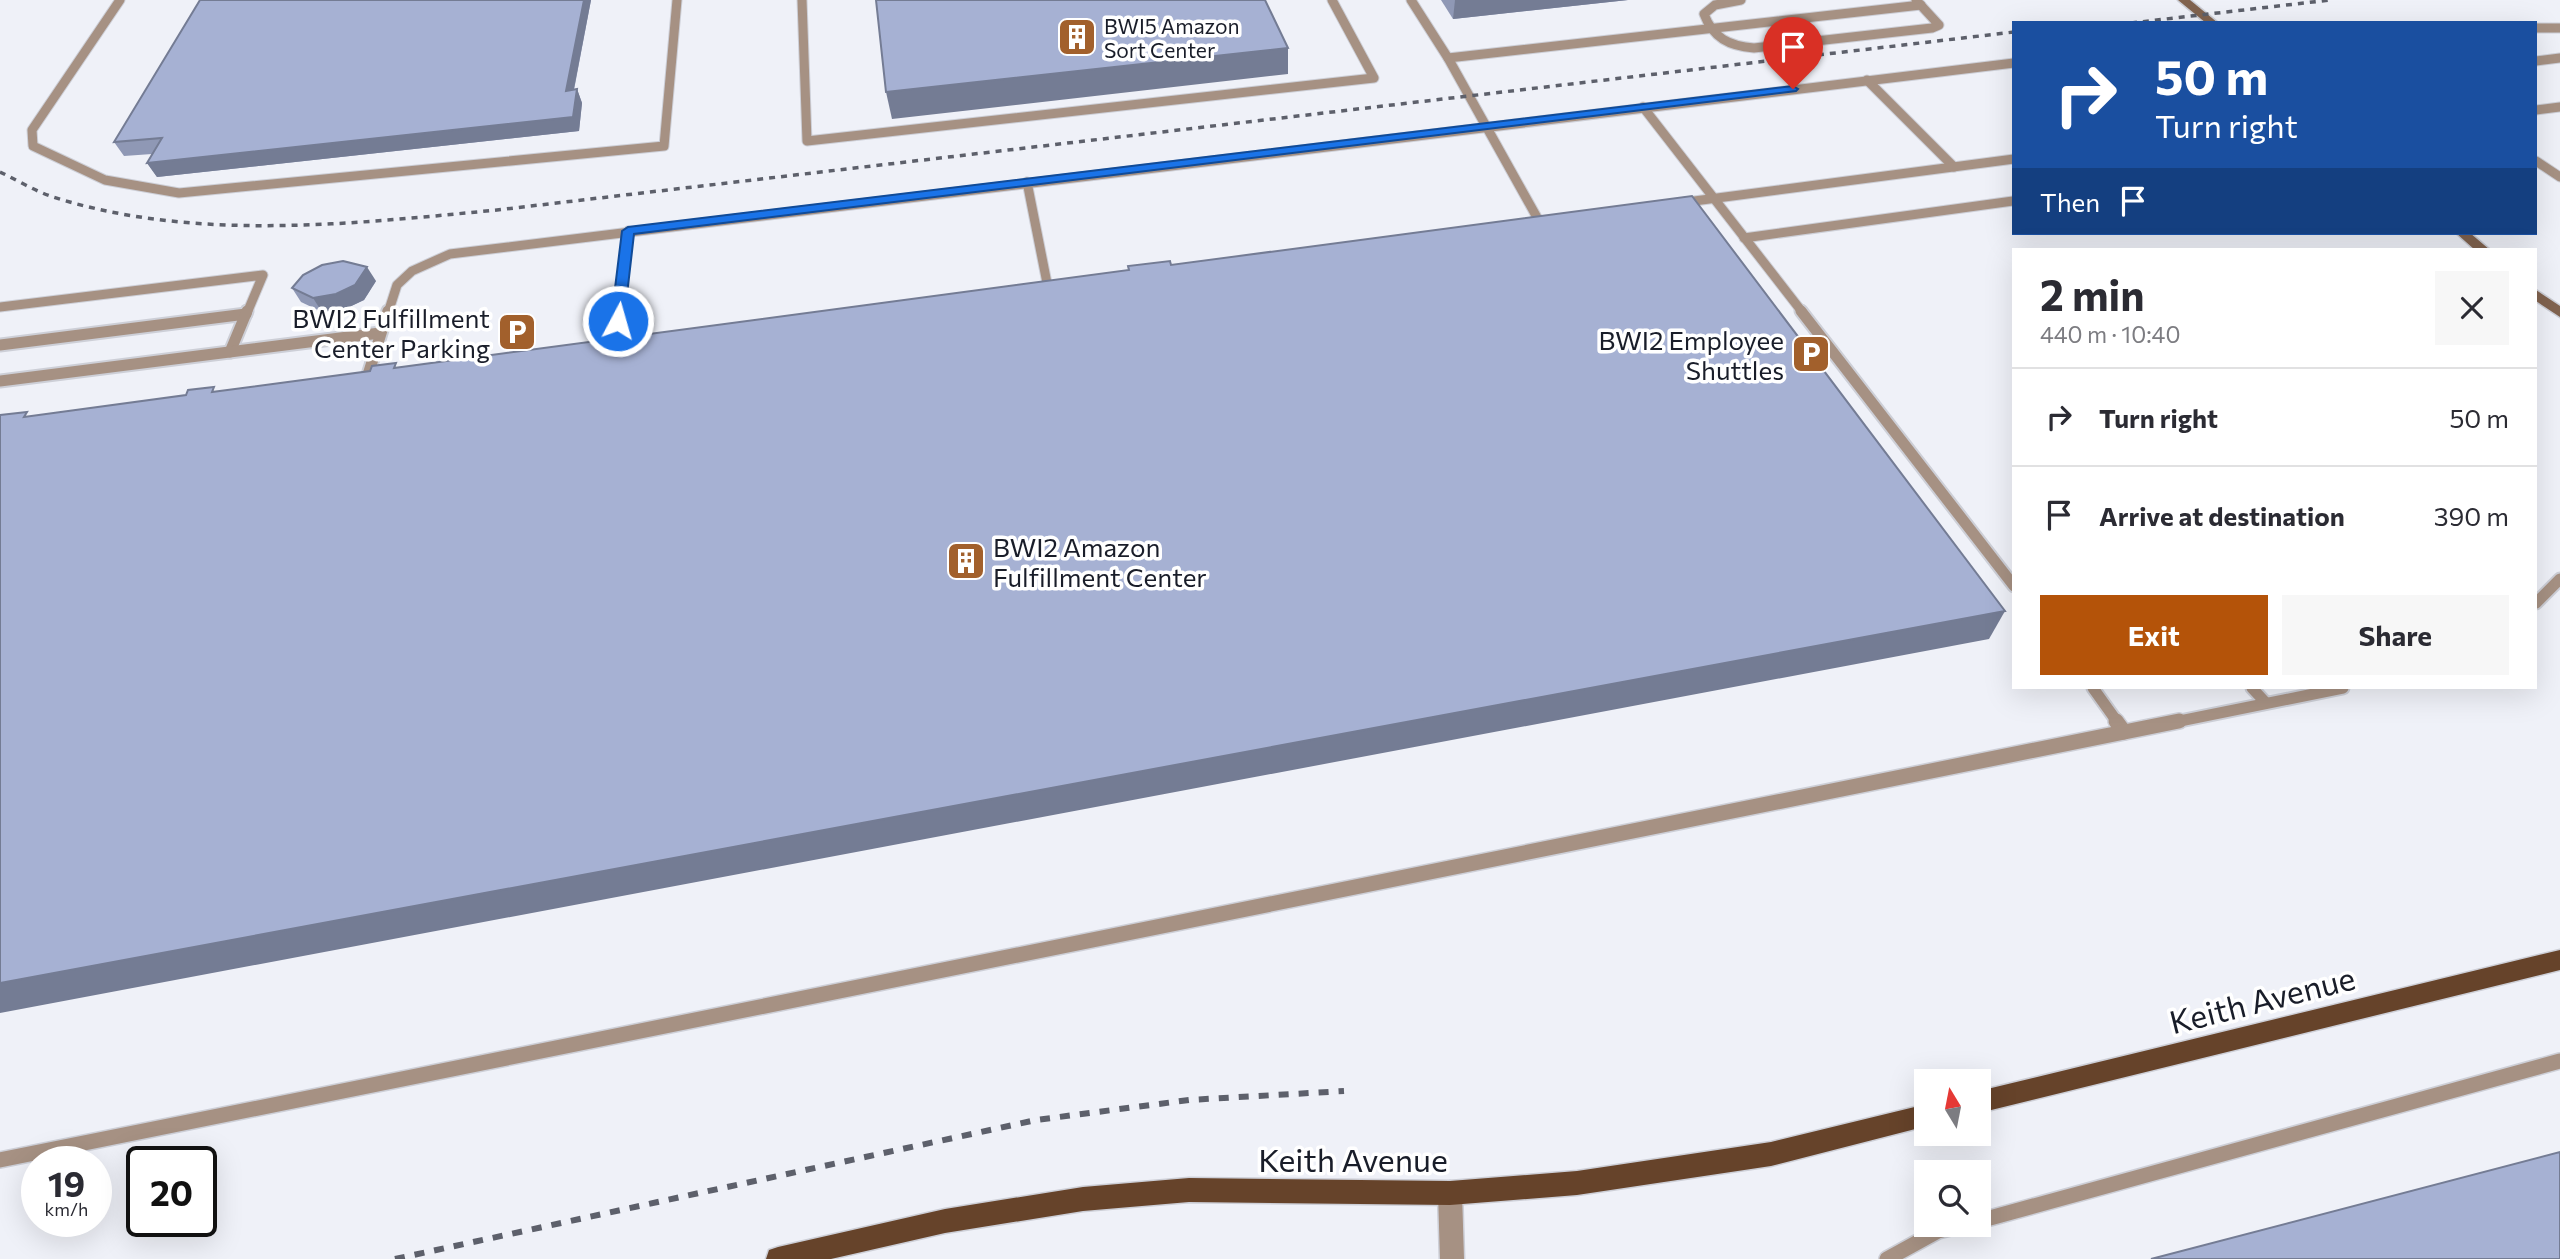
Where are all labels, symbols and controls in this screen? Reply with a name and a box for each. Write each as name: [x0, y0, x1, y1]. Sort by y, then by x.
place label: BWI5 Amazon Sort Center: [1104, 13, 1240, 62]
building icon: BWI5 Amazon Sort Center: [1056, 16, 1098, 58]
pin: [1763, 17, 1823, 89]
icon: arrive: [1774, 28, 1812, 66]
text: 50 m: [2155, 45, 2268, 105]
icon: right: [2040, 49, 2131, 140]
text: Turn right: [2155, 105, 2298, 145]
icon: arrive: [2114, 182, 2152, 220]
text: Then: [2040, 186, 2100, 217]
text: 2 min: [2040, 268, 2145, 320]
button: close: [2435, 271, 2509, 345]
position arrow: [581, 284, 655, 358]
place label: BWI2 Fulfillment Center Parking: [292, 302, 490, 363]
parking icon: BWI2 Fulfillment Center Parking: [496, 311, 538, 353]
text: 440 m · 10:40: [2040, 320, 2180, 348]
place label: BWI2 Employee Shuttles: [1599, 324, 1784, 385]
parking icon: BWI2 Employee Shuttles: [1790, 333, 1832, 375]
icon: right: [2040, 398, 2078, 436]
text: Turn right: [2099, 402, 2218, 433]
text: 50 m: [2449, 402, 2509, 433]
icon: arrive: [2040, 496, 2078, 534]
text: Arrive at destination: [2099, 500, 2345, 531]
text: 390 m: [2434, 500, 2509, 531]
place label: BWI2 Amazon Fulfillment Center: [993, 531, 1207, 592]
building icon: BWI2 Amazon Fulfillment Center: [945, 540, 987, 582]
button: Exit: [2040, 595, 2268, 675]
button: Share: [2282, 595, 2509, 675]
street label: Keith Avenue: [2165, 957, 2359, 1041]
north arrow: [1914, 1069, 1992, 1146]
map controls: [1914, 1069, 1991, 1237]
street label: Keith Avenue: [1258, 1139, 1448, 1179]
speed limit sign: 20: [126, 1146, 217, 1237]
button: search: [1914, 1160, 1991, 1237]
text: 19: [48, 1161, 85, 1204]
text: km/h: [45, 1198, 88, 1220]

